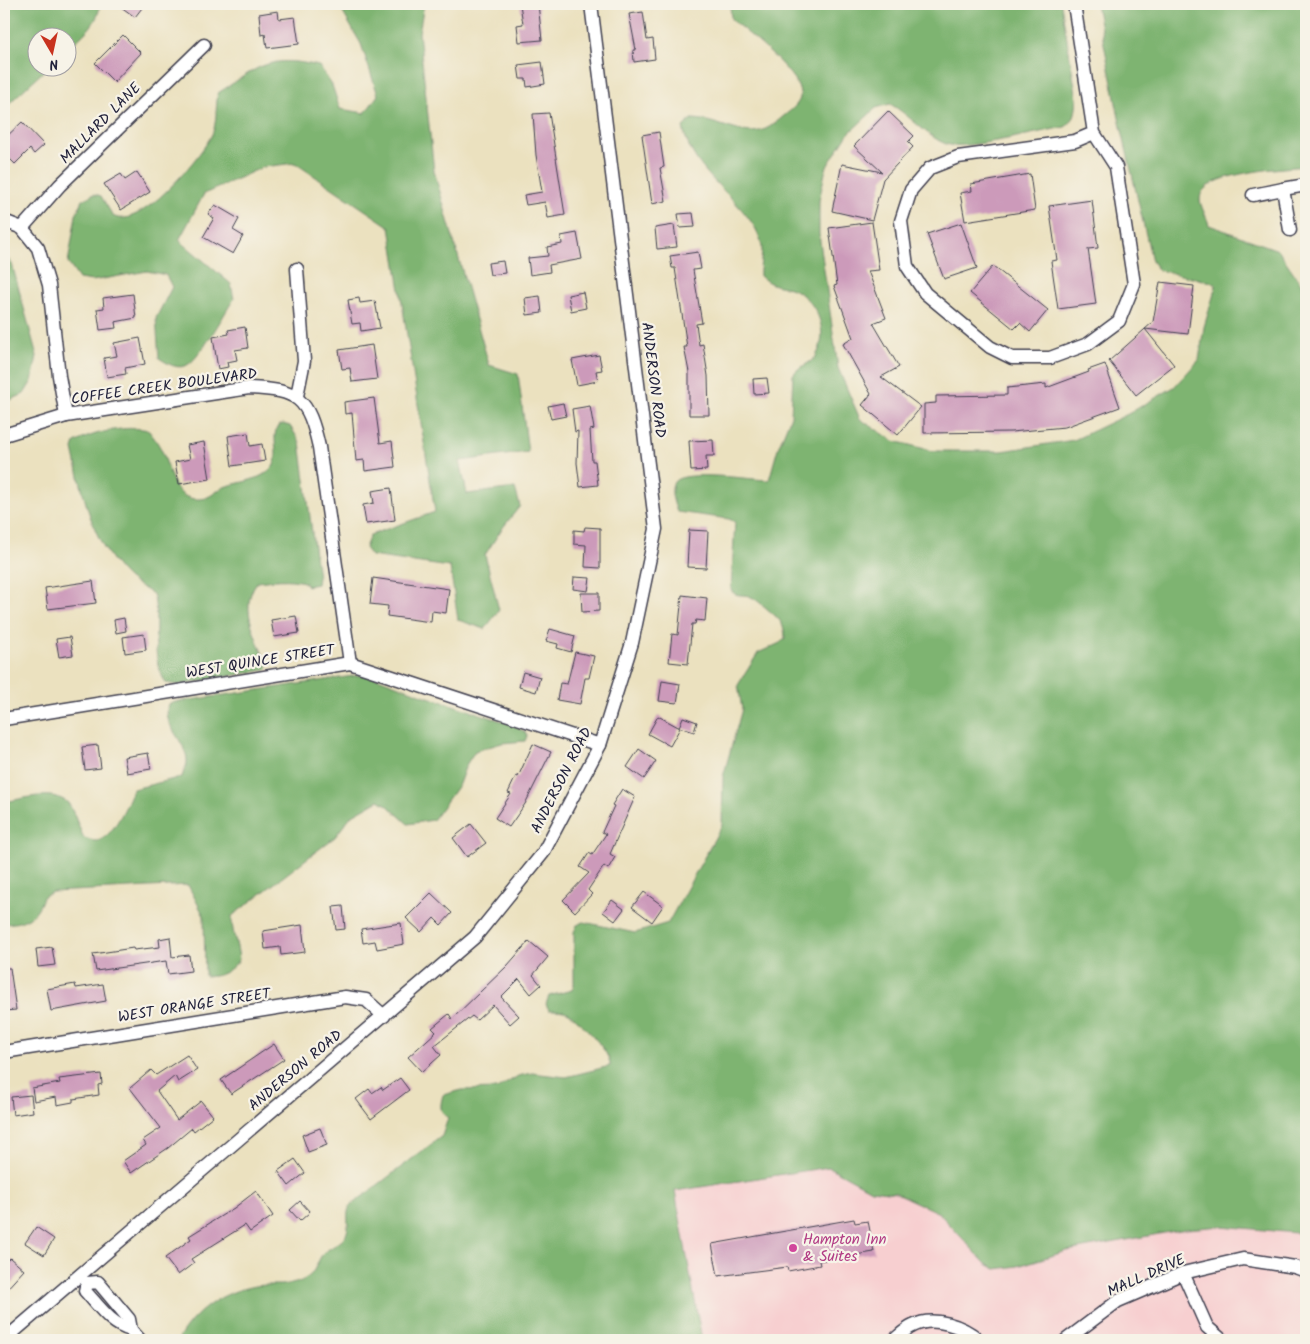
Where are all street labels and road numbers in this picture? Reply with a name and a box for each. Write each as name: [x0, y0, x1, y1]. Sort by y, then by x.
street label: MALLARD LANE: [54, 76, 148, 170]
street label: ANDERSON ROAD: [634, 321, 672, 440]
street label: COFFEE CREEK BOULEVARD: [69, 362, 259, 412]
street label: WEST QUINCE STREET: [184, 638, 338, 686]
street label: ANDERSON ROAD: [525, 723, 599, 838]
street label: WEST ORANGE STREET: [116, 982, 274, 1030]
street label: ANDERSON ROAD: [243, 1024, 348, 1117]
street label: MALL DRIVE: [1104, 1248, 1190, 1304]

